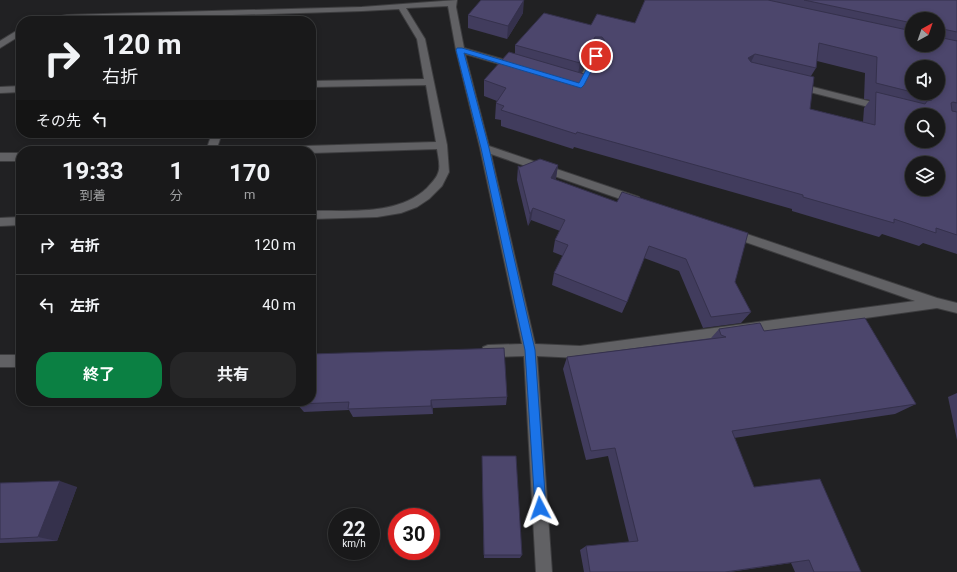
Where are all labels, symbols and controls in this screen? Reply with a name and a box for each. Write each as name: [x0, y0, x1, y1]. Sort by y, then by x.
north arrow: [905, 12, 945, 52]
map controls: [905, 12, 945, 196]
text: 120 m: [102, 28, 181, 61]
icon: right: [36, 32, 88, 84]
pin: [579, 39, 613, 73]
icon: arrive: [585, 45, 607, 67]
button: sound: [905, 60, 945, 100]
text: 右折: [102, 66, 138, 87]
icon: left: [89, 108, 111, 130]
button: search: [905, 108, 945, 148]
text: その先: [36, 112, 81, 130]
button: layers: [905, 156, 945, 196]
text: 19:33: [62, 157, 124, 185]
text: 1: [169, 157, 183, 185]
text: 170: [229, 159, 270, 187]
text: m: [244, 187, 255, 202]
text: 到着: [80, 188, 106, 203]
text: 分: [170, 188, 183, 203]
icon: right: [36, 234, 58, 256]
text: 120 m: [254, 236, 296, 254]
text: 右折: [70, 237, 100, 255]
icon: left: [36, 294, 58, 316]
text: 40 m: [262, 296, 296, 314]
text: 左折: [70, 297, 100, 315]
button: 終了: [36, 352, 162, 398]
button: 共有: [170, 352, 296, 398]
position arrow: [519, 487, 561, 529]
speed limit sign: 30: [388, 508, 440, 560]
text: 22: [343, 517, 365, 541]
text: km/h: [342, 538, 366, 549]

